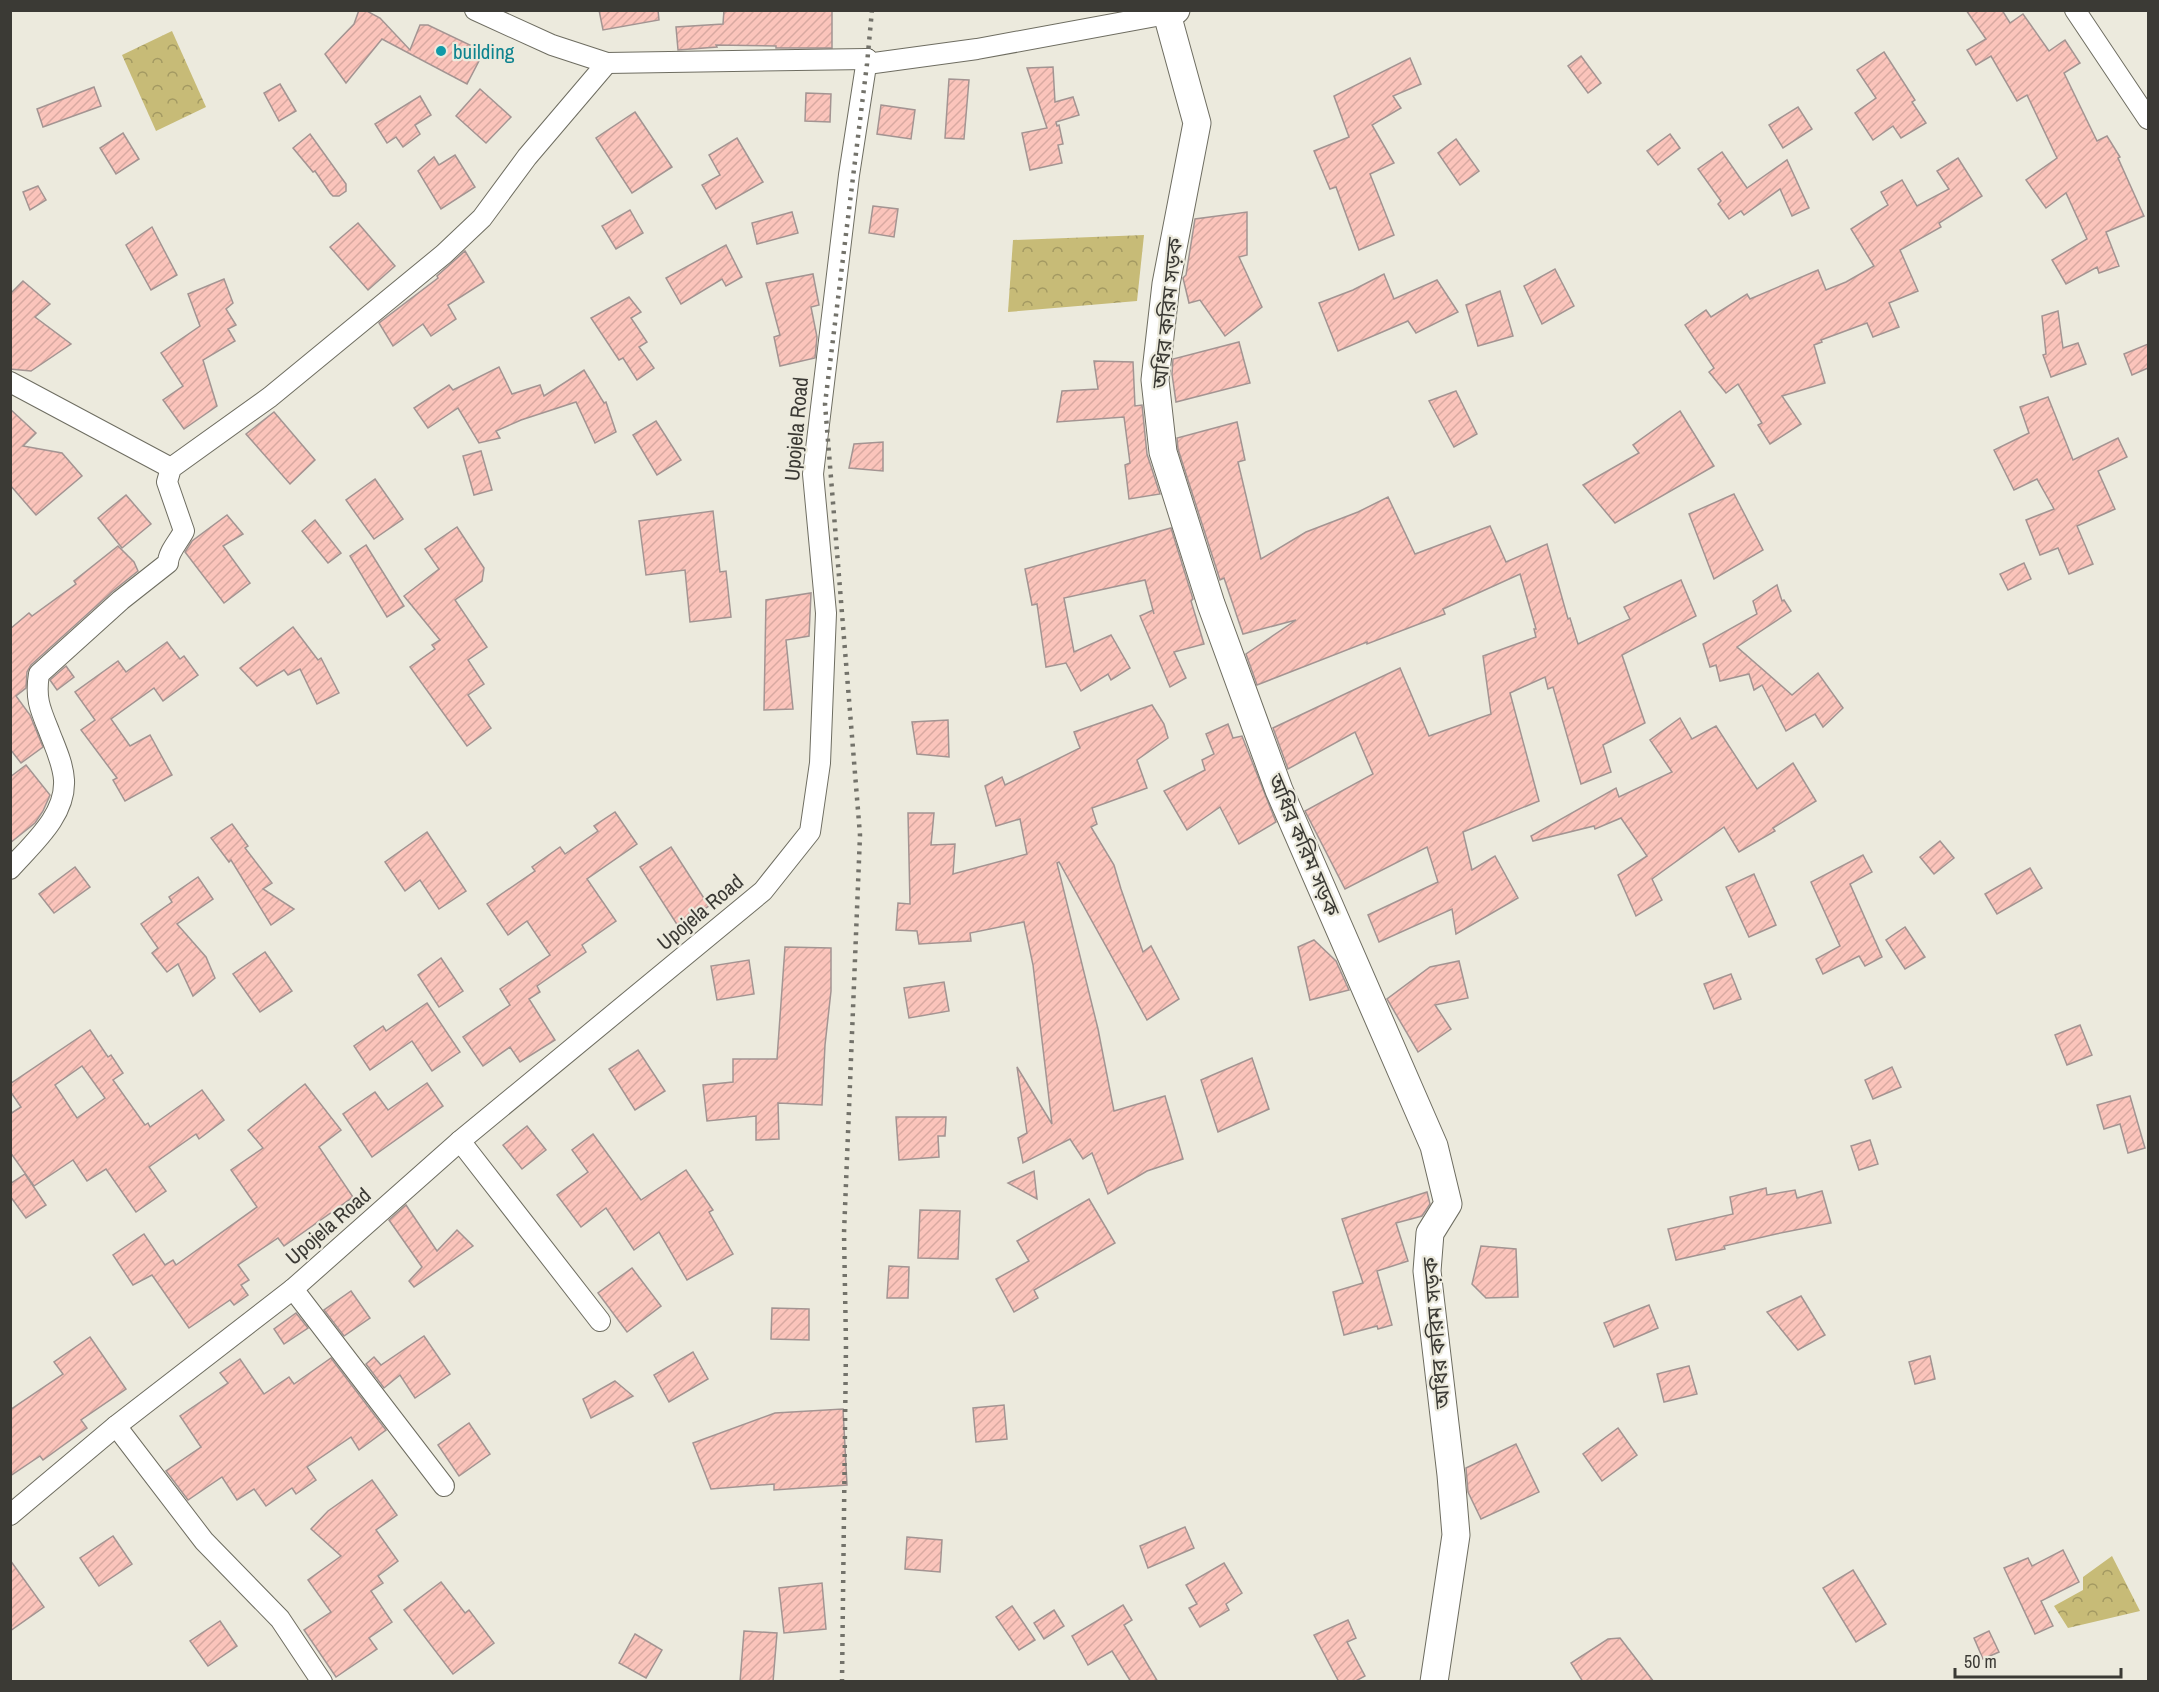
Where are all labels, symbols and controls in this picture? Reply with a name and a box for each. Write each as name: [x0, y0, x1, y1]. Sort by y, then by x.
place label: building: [453, 37, 515, 66]
marker: building: [434, 44, 448, 58]
street label: অধির করিম সড়ক: [1145, 235, 1189, 391]
street label: Upojela Road: [777, 376, 815, 482]
street label: অধির করিম সড়ক: [1261, 769, 1347, 922]
street label: Upojela Road: [651, 867, 749, 957]
street label: Upojela Road: [279, 1181, 377, 1271]
street label: অধির করিম সড়ক: [1415, 1255, 1457, 1411]
scale bar: [1955, 1641, 2122, 1679]
text: 50 m: [1964, 1649, 1997, 1674]

